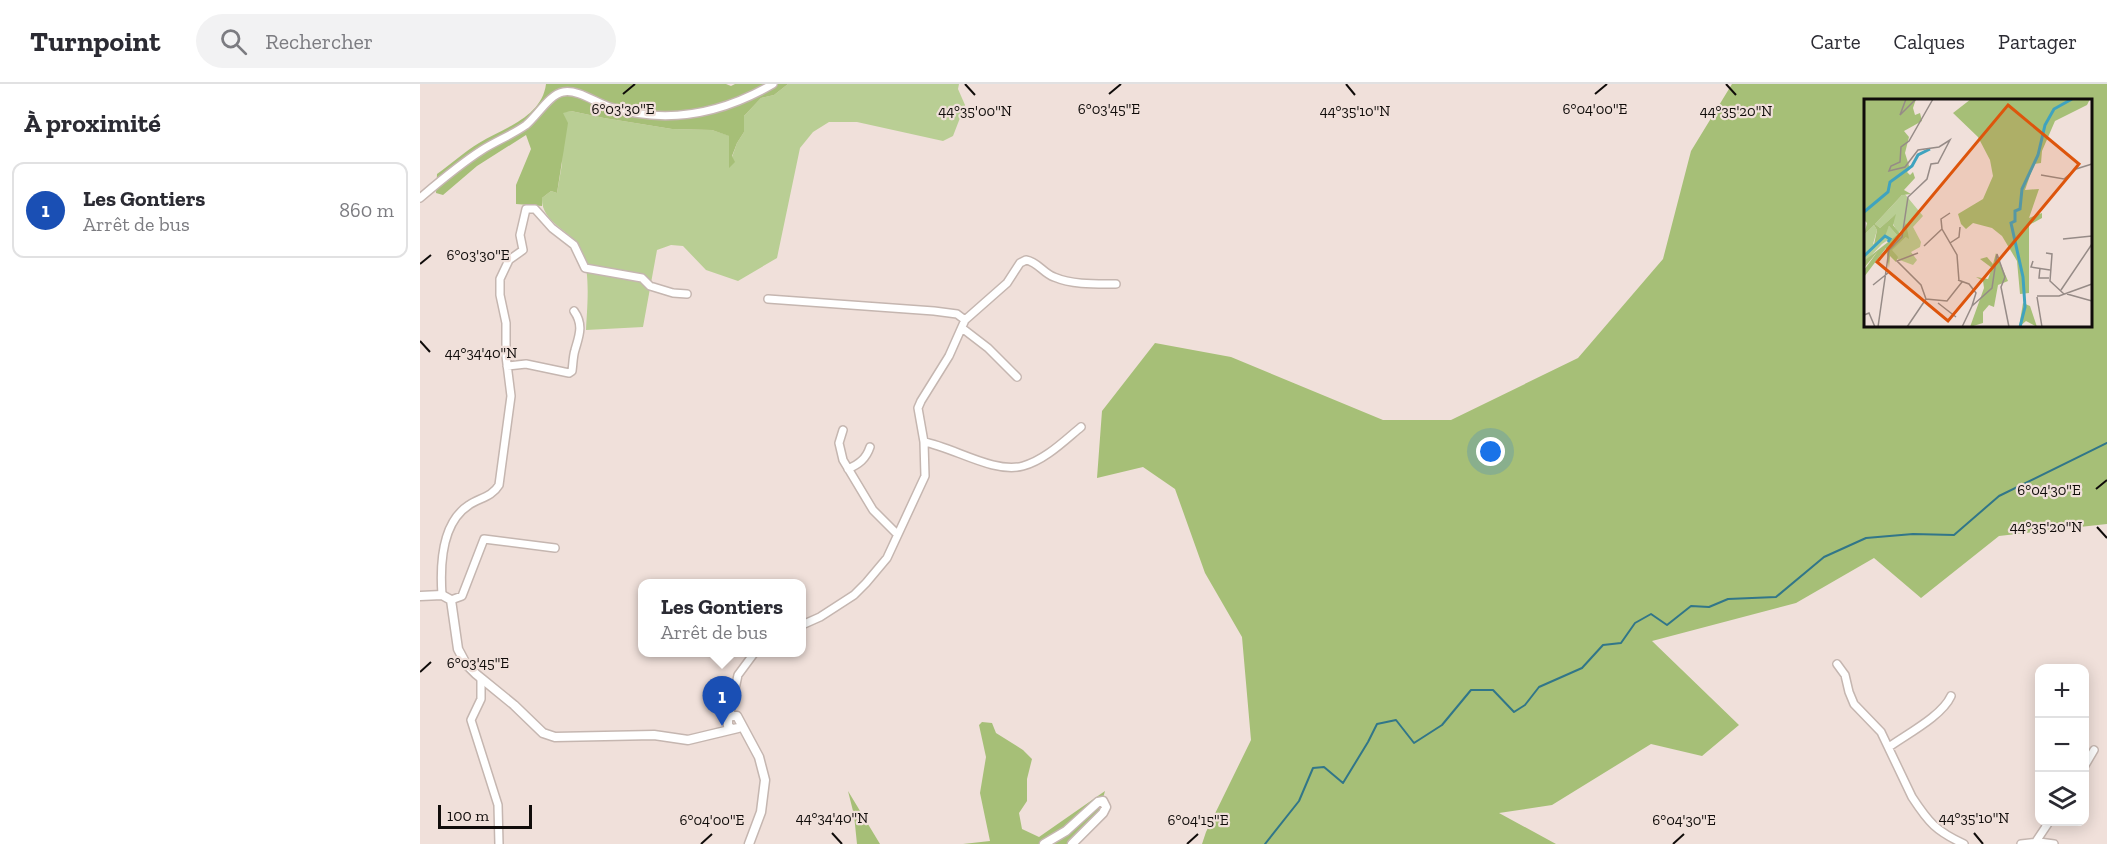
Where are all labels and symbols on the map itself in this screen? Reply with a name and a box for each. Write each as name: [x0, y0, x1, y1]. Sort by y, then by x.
inset map: [1864, 99, 2092, 327]
text: 6°03'30"E: [591, 100, 655, 118]
text: 6°03'45"E: [1078, 100, 1140, 118]
text: 6°04'00"E: [1563, 100, 1628, 118]
text: 44°35'00"N: [938, 102, 1012, 120]
text: 44°35'10"N: [1320, 102, 1390, 120]
text: 44°35'20"N: [1700, 102, 1772, 120]
text: 6°03'30"E: [446, 246, 510, 264]
text: 44°34'40"N: [445, 344, 517, 362]
your location: [1476, 437, 1505, 466]
text: 6°04'30"E: [2017, 481, 2081, 499]
text: 44°35'20"N: [2010, 518, 2082, 536]
text: 6°03'45"E: [447, 654, 509, 672]
pin: 1: [702, 676, 742, 726]
scale bar: [438, 802, 532, 830]
text: 44°34'40"N: [796, 809, 868, 827]
text: 44°35'10"N: [1939, 809, 2009, 827]
text: 6°04'00"E: [680, 811, 745, 829]
text: 6°04'15"E: [1168, 811, 1229, 829]
text: 6°04'30"E: [1652, 811, 1716, 829]

